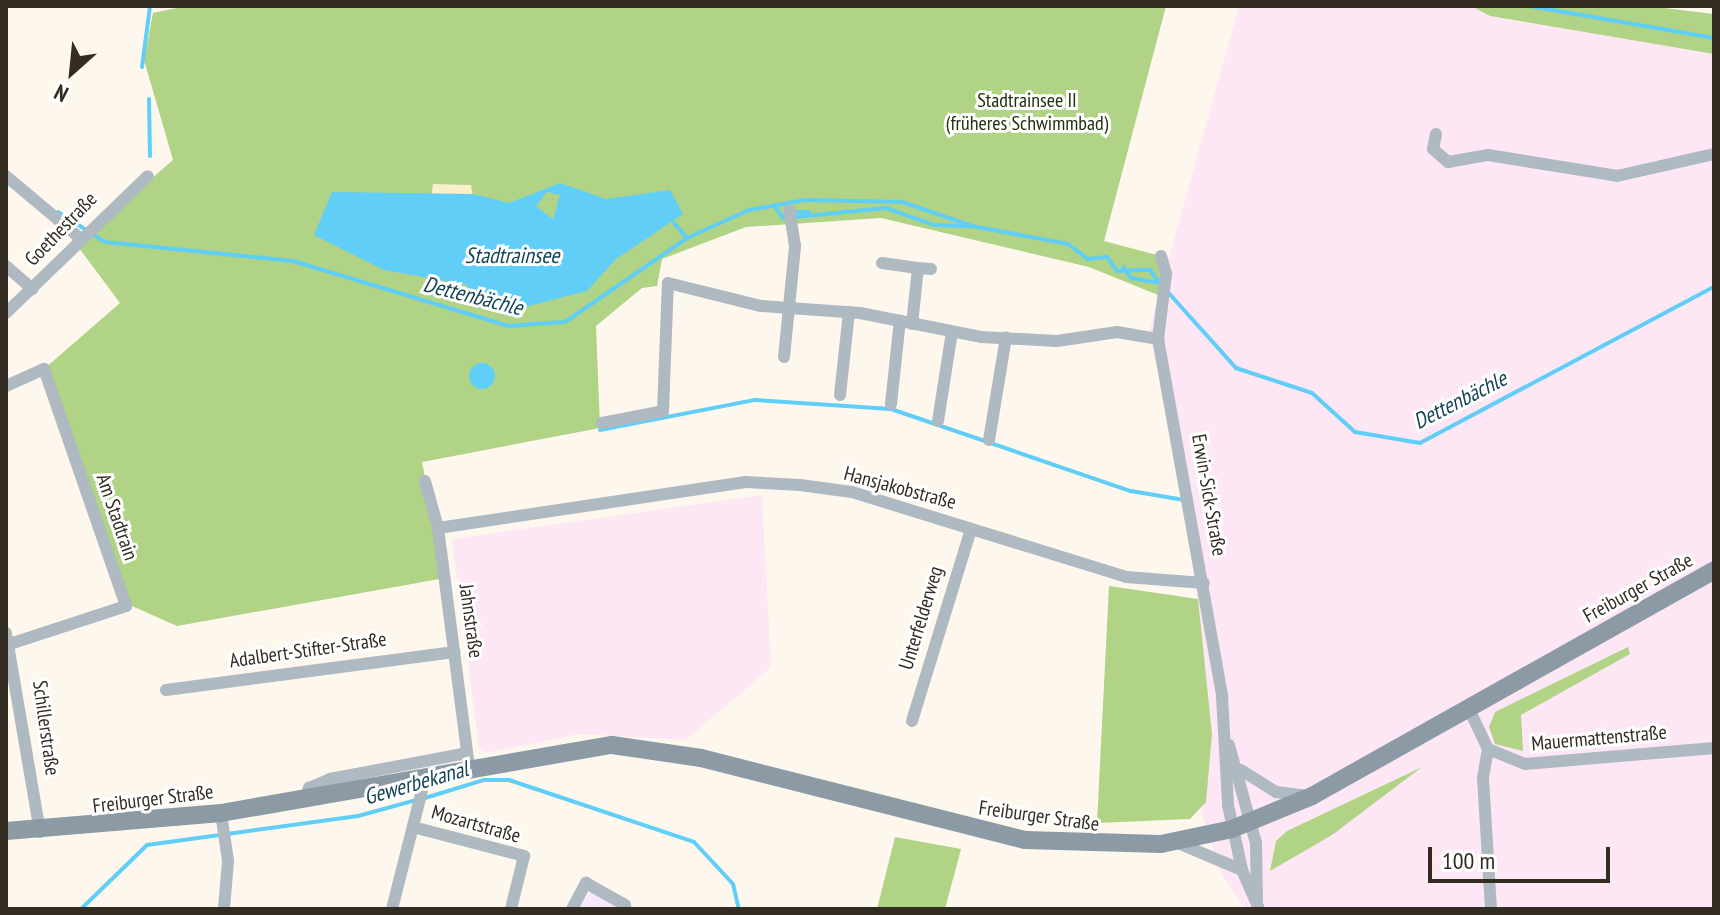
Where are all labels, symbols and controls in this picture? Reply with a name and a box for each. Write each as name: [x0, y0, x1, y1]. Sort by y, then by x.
north arrow: [32, 32, 112, 112]
text: N: [49, 78, 73, 109]
park label: Stadtrainsee II (früheres Schwimmbad): [946, 88, 1108, 135]
street label: Goethestraße: [20, 187, 102, 271]
water label: Stadtrainsee: [465, 243, 559, 269]
water label: Dettenbächle: [421, 271, 525, 321]
water label: Dettenbächle: [1409, 365, 1511, 435]
street label: Erwin-Sick-Straße: [1186, 432, 1232, 558]
street label: Hansjakobstraße: [841, 462, 959, 514]
street label: Am Stadtrain: [91, 471, 143, 563]
street label: Freiburger Straße: [1579, 548, 1697, 628]
street label: Unterfelderweg: [894, 563, 948, 673]
street label: Jahnstraße: [454, 583, 488, 659]
street label: Adalbert-Stifter-Straße: [228, 627, 388, 673]
street label: Schillerstraße: [27, 679, 65, 777]
street label: Mauermattenstraße: [1530, 720, 1668, 756]
water label: Gewerbekanal: [361, 756, 471, 810]
street label: Freiburger Straße: [91, 780, 215, 818]
street label: Freiburger Straße: [977, 796, 1101, 836]
street label: Mozartstraße: [429, 800, 523, 848]
scale bar: [1432, 831, 1614, 881]
text: 100 m: [1442, 845, 1495, 876]

